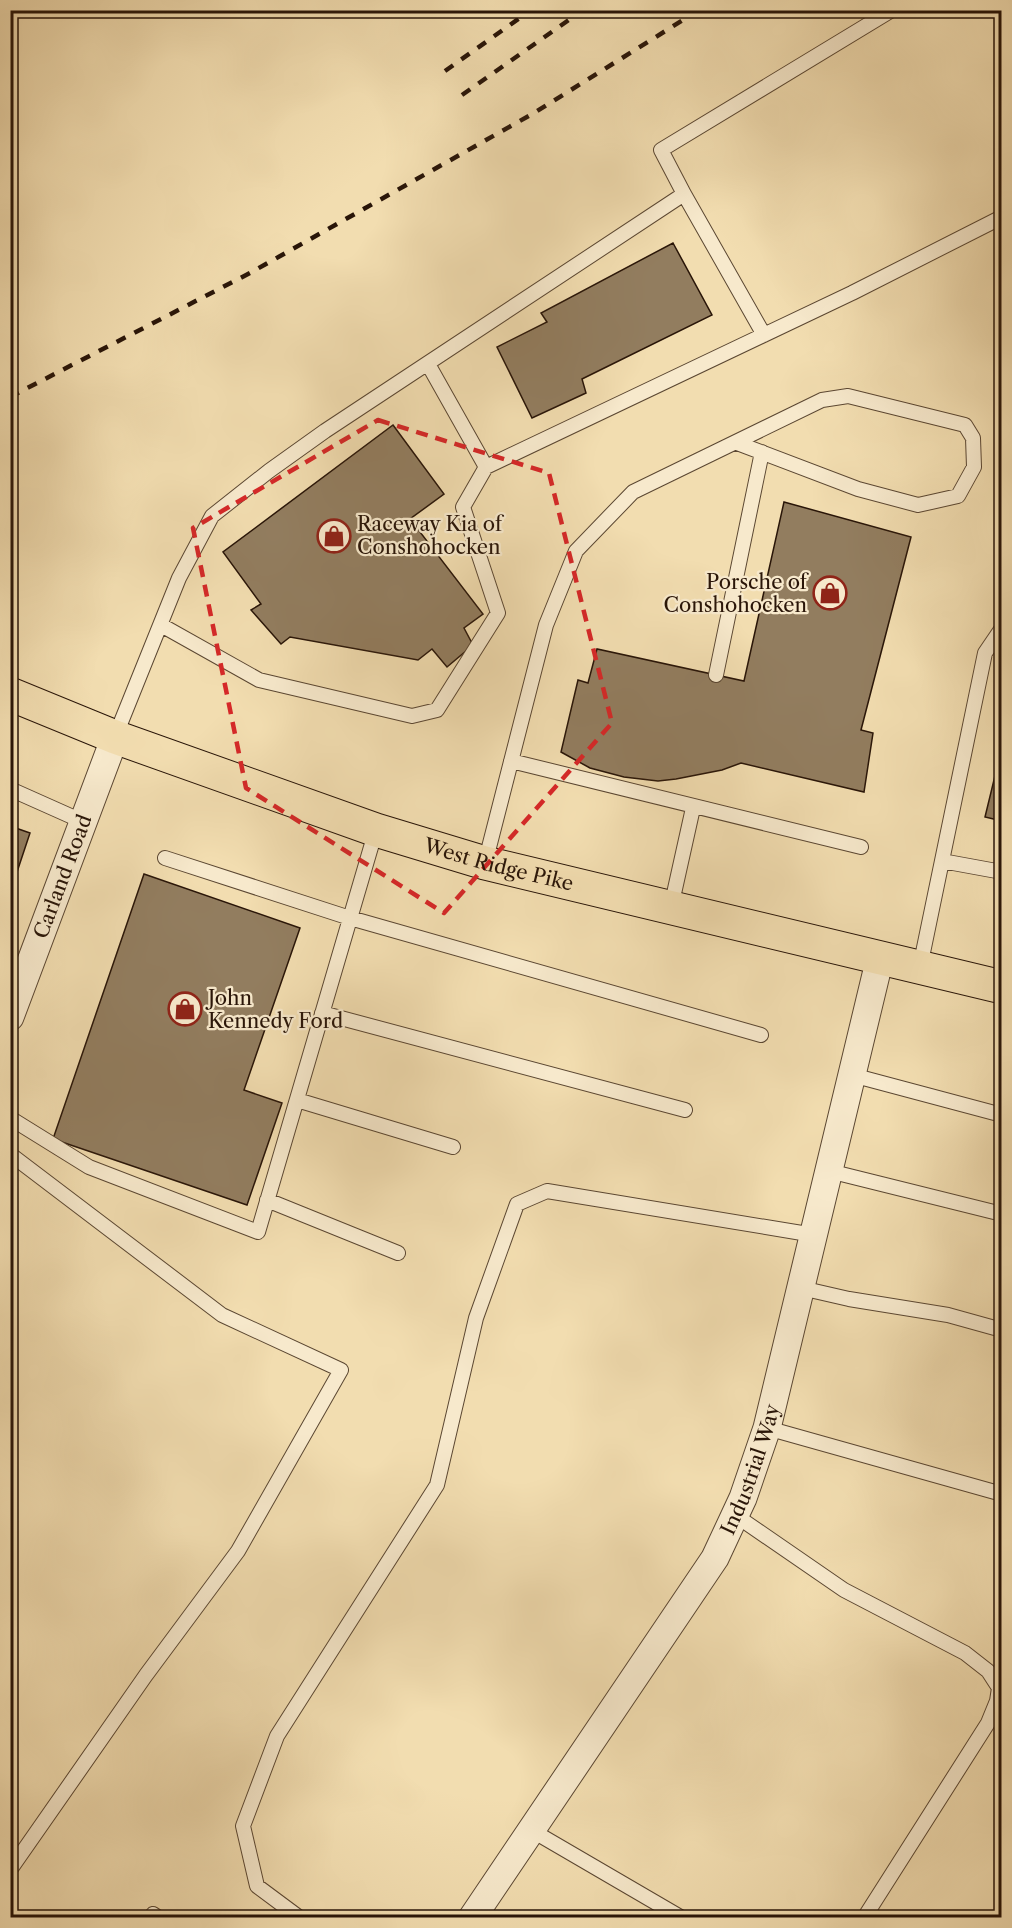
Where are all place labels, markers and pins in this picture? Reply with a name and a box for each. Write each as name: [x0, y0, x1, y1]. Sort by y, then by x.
place label: Raceway Kia of Conshohocken: [357, 512, 505, 559]
shop icon: Raceway Kia of Conshohocken: [316, 518, 352, 554]
place label: Porsche of Conshohocken: [664, 570, 810, 617]
shop icon: Porsche of Conshohocken: [812, 575, 848, 611]
place label: John Kennedy Ford: [205, 986, 343, 1033]
shop icon: John Kennedy Ford: [167, 991, 203, 1027]

